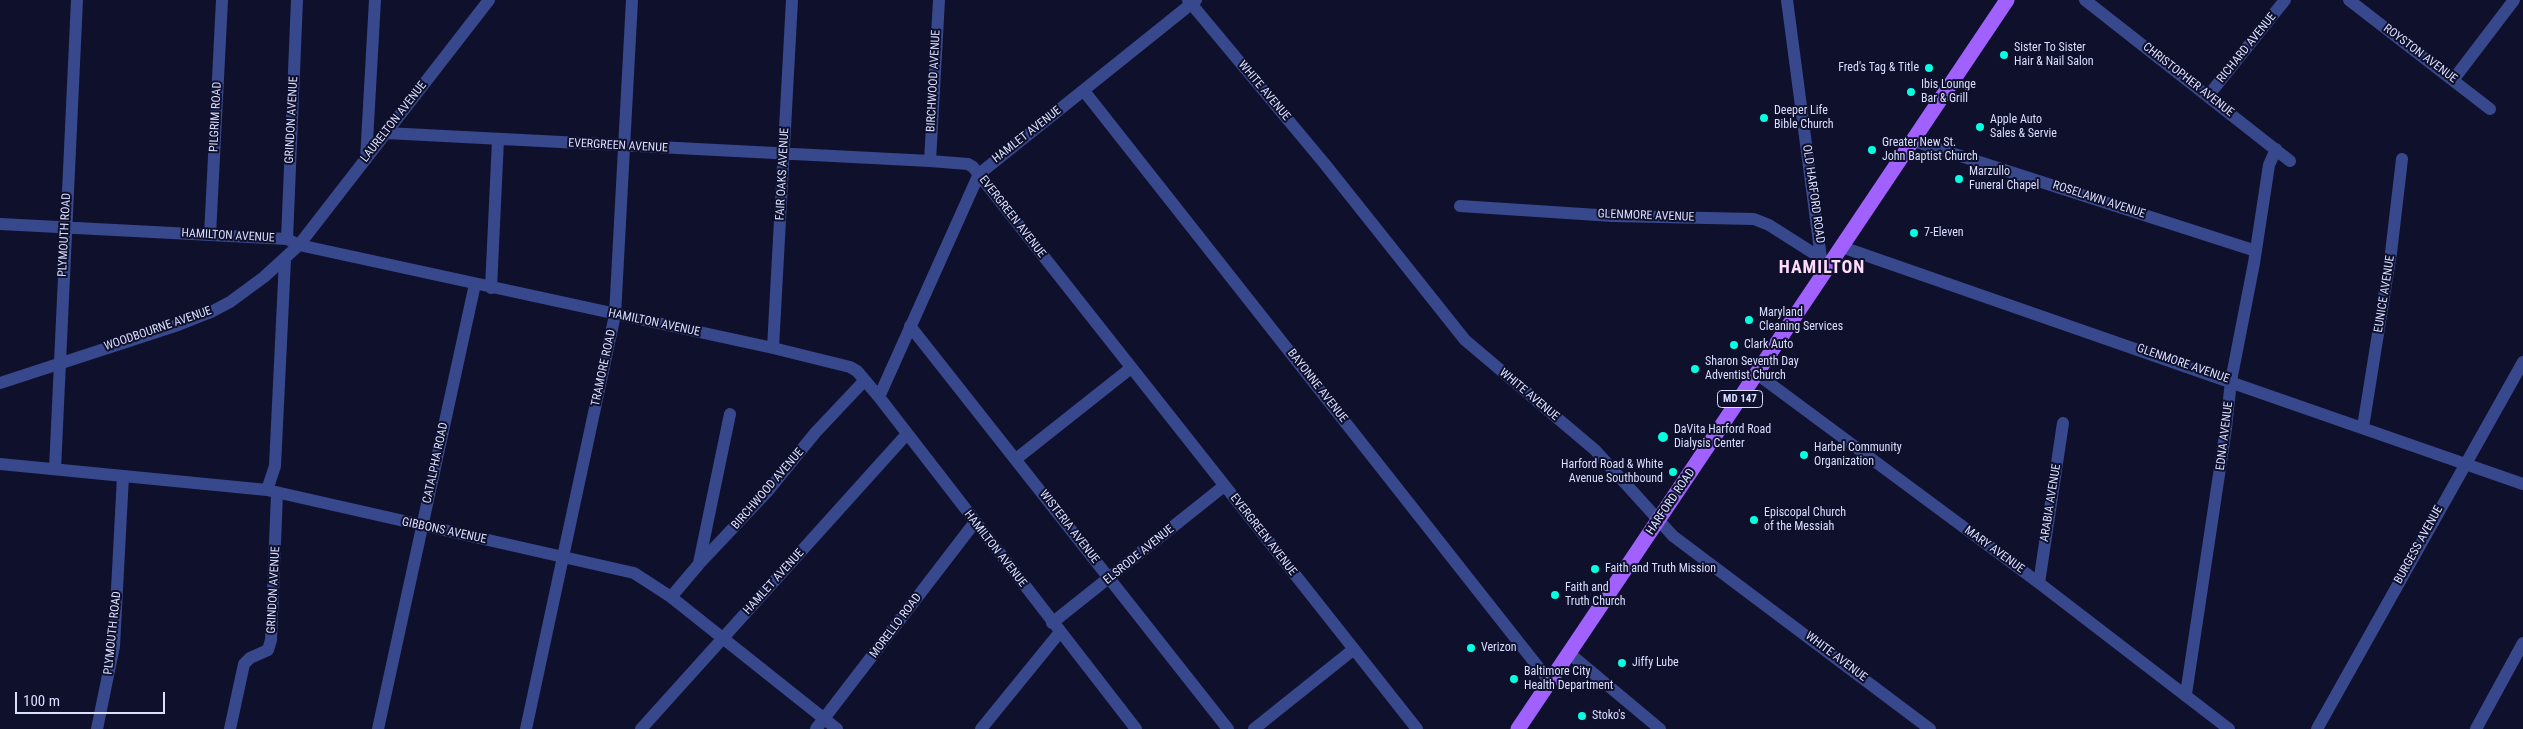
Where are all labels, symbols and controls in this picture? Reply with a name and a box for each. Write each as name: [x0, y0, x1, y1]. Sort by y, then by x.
street label: RICHARD AVENUE: [2214, 10, 2280, 86]
street label: ROYSTON AVENUE: [2380, 22, 2460, 86]
street label: BIRCHWOOD AVENUE: [924, 29, 944, 133]
street label: CHRISTOPHER AVENUE: [2140, 40, 2236, 120]
place label: Sister To Sister Hair & Nail Salon: [2014, 41, 2094, 69]
marker: Sister To Sister Hair & Nail Salon: [1998, 49, 2010, 61]
street label: WHITE AVENUE: [1235, 58, 1293, 124]
place label: Fred's Tag & Title: [1838, 61, 1919, 75]
marker: Fred's Tag & Title: [1923, 62, 1935, 74]
street label: GRINDON AVENUE: [283, 76, 301, 164]
place label: Ibis Lounge Bar & Grill: [1921, 78, 1976, 106]
street label: LAURELTON AVENUE: [358, 79, 430, 165]
street label: PILGRIM ROAD: [207, 81, 225, 153]
marker: Ibis Lounge Bar & Grill: [1905, 86, 1917, 98]
street label: HAMLET AVENUE: [990, 104, 1064, 166]
place label: Deeper Life Bible Church: [1774, 104, 1834, 132]
marker: Deeper Life Bible Church: [1758, 112, 1770, 124]
place label: Apple Auto Sales & Servie: [1990, 113, 2057, 141]
marker: Apple Auto Sales & Servie: [1974, 121, 1986, 133]
street label: FAIR OAKS AVENUE: [773, 127, 793, 221]
street label: EVERGREEN AVENUE: [568, 136, 668, 156]
place label: Greater New St. John Baptist Church: [1882, 136, 1978, 164]
street label: OLD HARFORD ROAD: [1799, 144, 1827, 244]
marker: Greater New St. John Baptist Church: [1866, 144, 1878, 156]
place label: Marzullo Funeral Chapel: [1969, 165, 2039, 193]
street label: EVERGREEN AVENUE: [976, 173, 1048, 261]
marker: Marzullo Funeral Chapel: [1953, 173, 1965, 185]
street label: ROSELAWN AVENUE: [2051, 178, 2147, 222]
street label: PLYMOUTH ROAD: [56, 193, 74, 277]
street label: GLENMORE AVENUE: [1597, 207, 1695, 225]
street label: HAMILTON AVENUE: [181, 226, 275, 246]
place label: 7-Eleven: [1924, 226, 1964, 240]
marker: 7-Eleven: [1908, 227, 1920, 239]
street label: EUNICE AVENUE: [2372, 254, 2398, 334]
district label: HAMILTON: [1778, 257, 1866, 279]
street label: WOODBOURNE AVENUE: [102, 304, 214, 354]
street label: HAMILTON AVENUE: [607, 306, 701, 340]
place label: Maryland Cleaning Services: [1759, 306, 1843, 334]
marker: Maryland Cleaning Services: [1743, 314, 1755, 326]
street label: TRAMORE ROAD: [589, 328, 619, 408]
place label: Clark Auto: [1744, 338, 1793, 352]
marker: Clark Auto: [1728, 339, 1740, 351]
street label: GLENMORE AVENUE: [2135, 341, 2231, 387]
street label: BAYONNE AVENUE: [1284, 346, 1350, 426]
place label: Sharon Seventh Day Adventist Church: [1705, 355, 1799, 383]
marker: Sharon Seventh Day Adventist Church: [1689, 363, 1701, 375]
street label: WHITE AVENUE: [1496, 366, 1562, 424]
road number: MD 147: [1718, 390, 1762, 408]
street label: EDNA AVENUE: [2214, 401, 2236, 471]
street label: CATALPHA ROAD: [420, 421, 452, 505]
place label: DaVita Harford Road Dialysis Center: [1674, 423, 1771, 451]
marker: DaVita Harford Road Dialysis Center: [1656, 430, 1670, 444]
place label: Harbel Community Organization: [1814, 441, 1902, 469]
street label: BIRCHWOOD AVENUE: [729, 446, 807, 532]
marker: Harbel Community Organization: [1798, 449, 1810, 461]
place label: Harford Road & White Avenue Southbound: [1561, 458, 1663, 486]
street label: ARABIA AVENUE: [2038, 463, 2064, 543]
street label: HARFORD ROAD: [1643, 466, 1699, 538]
marker: Harford Road & White Avenue Southbound: [1667, 466, 1679, 478]
street label: WISTERIA AVENUE: [1036, 488, 1102, 566]
street label: EVERGREEN AVENUE: [1227, 491, 1299, 579]
street label: BURGESS AVENUE: [2392, 503, 2446, 587]
place label: Episcopal Church of the Messiah: [1764, 506, 1846, 534]
street label: HAMILTON AVENUE: [961, 508, 1029, 590]
marker: Episcopal Church of the Messiah: [1748, 514, 1760, 526]
street label: GIBBONS AVENUE: [400, 515, 488, 547]
street label: ELSRODE AVENUE: [1101, 522, 1177, 588]
street label: MARY AVENUE: [1961, 523, 2027, 577]
street label: GRINDON AVENUE: [265, 546, 283, 634]
street label: HAMLET AVENUE: [741, 546, 807, 618]
place label: Faith and Truth Mission: [1605, 562, 1716, 576]
marker: Faith and Truth Mission: [1589, 563, 1601, 575]
place label: Faith and Truth Church: [1565, 581, 1626, 609]
marker: Faith and Truth Church: [1549, 589, 1561, 601]
street label: PLYMOUTH ROAD: [101, 591, 125, 675]
street label: MORELLO ROAD: [867, 591, 925, 661]
street label: WHITE AVENUE: [1802, 629, 1870, 685]
place label: Verizon: [1481, 641, 1517, 655]
marker: Verizon: [1465, 642, 1477, 654]
place label: Jiffy Lube: [1632, 656, 1679, 670]
marker: Jiffy Lube: [1616, 657, 1628, 669]
place label: Baltimore City Health Department: [1524, 665, 1613, 693]
marker: Baltimore City Health Department: [1508, 673, 1520, 685]
scale bar: [18, 682, 168, 714]
text: 100 m: [23, 692, 60, 710]
place label: Stoko's: [1592, 709, 1625, 723]
marker: Stoko's: [1576, 710, 1588, 722]

